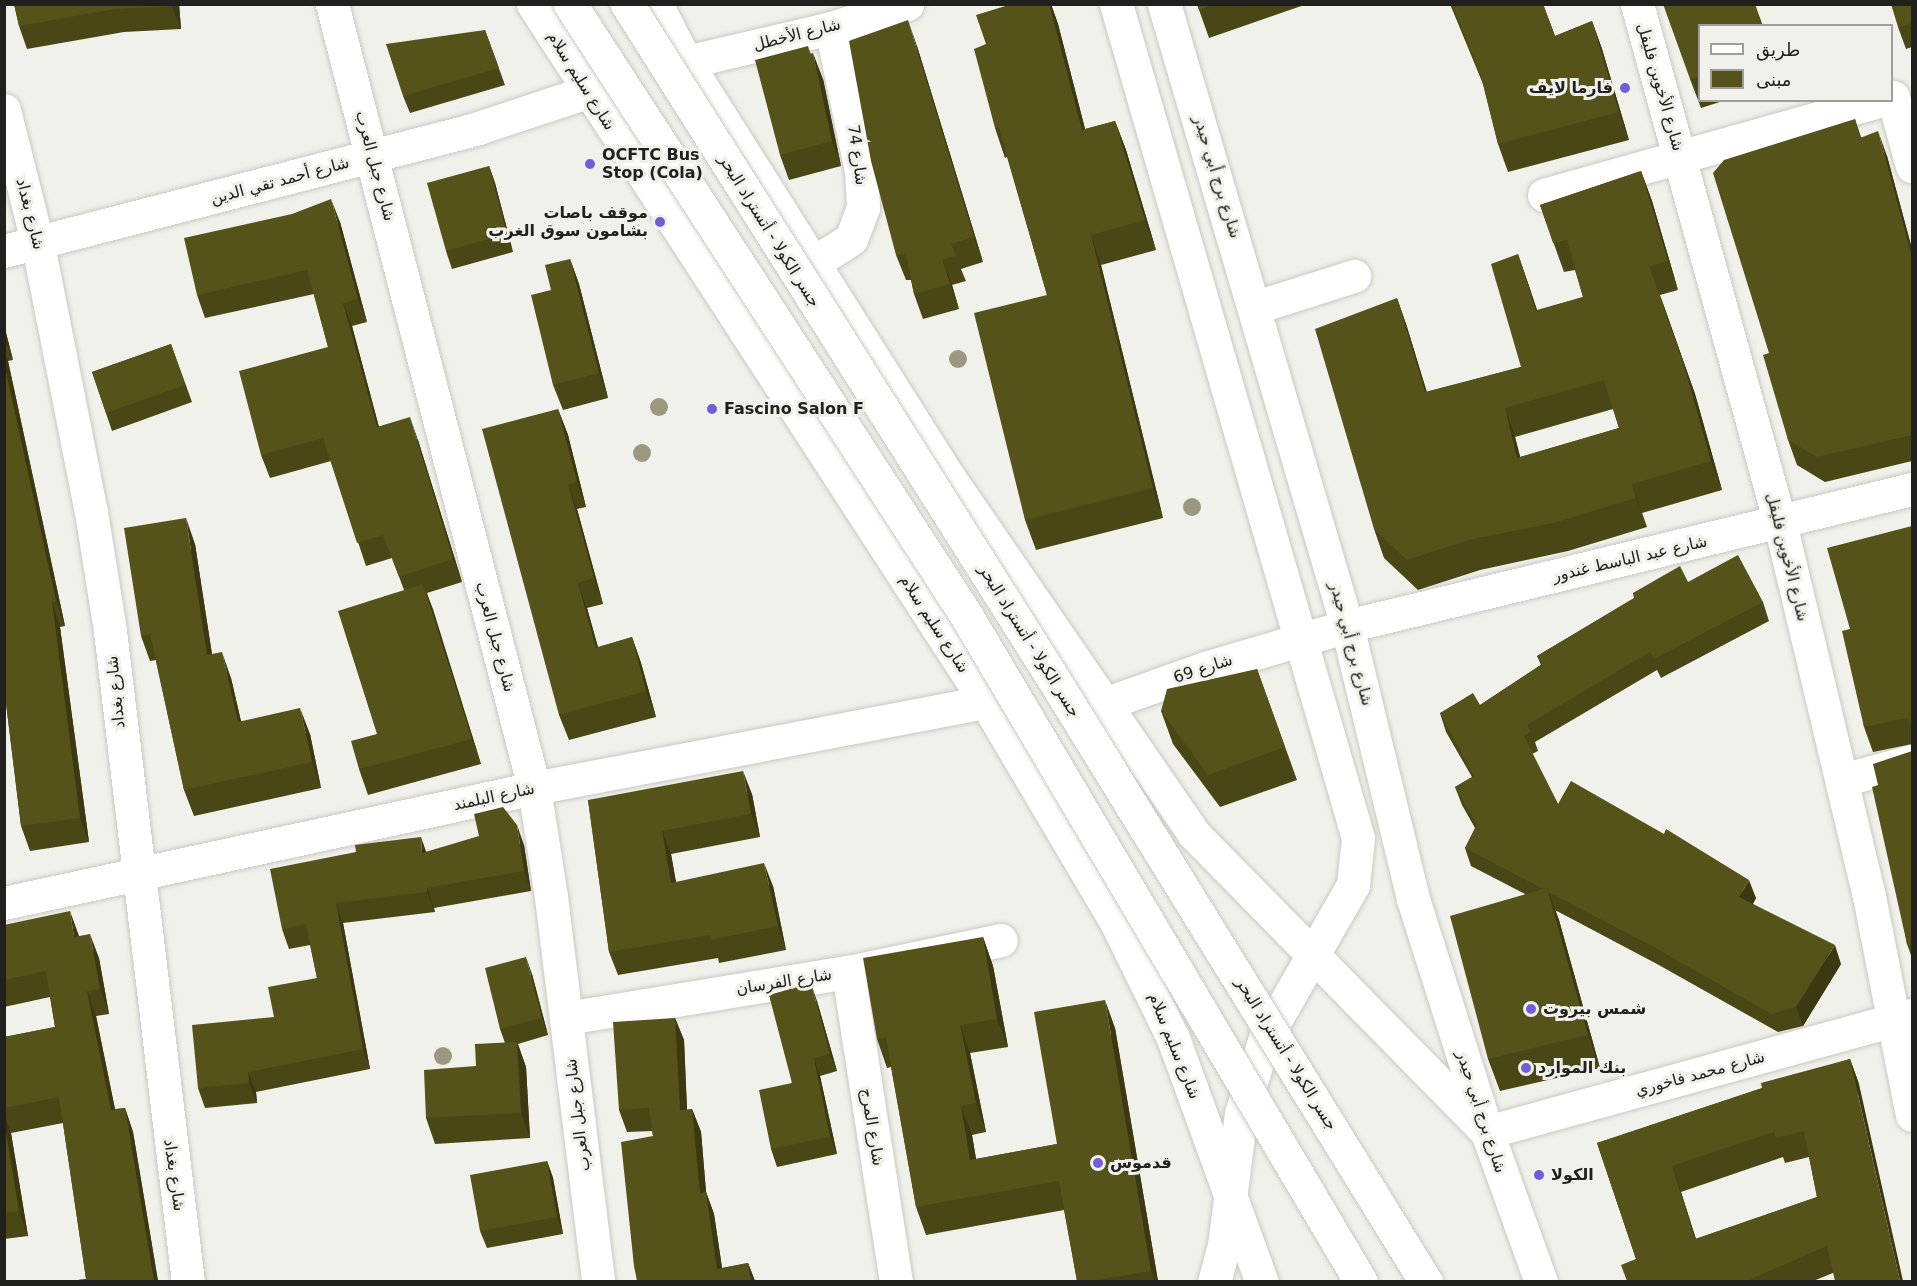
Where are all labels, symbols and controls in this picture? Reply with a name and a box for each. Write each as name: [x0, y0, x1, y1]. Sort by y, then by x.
street label: شارع الأخطل: [751, 15, 843, 55]
street label: شارع الأخوين فليفل: [1633, 21, 1687, 153]
legend: [1698, 24, 1893, 102]
street label: شارع سليم سلام: [543, 28, 619, 134]
text: طريق: [1756, 39, 1800, 60]
text: مبنى: [1756, 69, 1792, 90]
place label: فارما لايف: [1529, 78, 1613, 98]
marker: فارما لايف: [1618, 81, 1632, 95]
street label: شارع جبل العرب: [351, 109, 399, 223]
street label: شارع برج أبي حيدر: [1189, 113, 1245, 241]
street label: شارع 74: [843, 123, 871, 187]
place label: OCFTC Bus Stop (Cola): [602, 145, 703, 183]
street label: جسر الكولا - أتستراد البحر: [714, 151, 824, 311]
street label: شارع أحمد تقي الدين: [208, 153, 352, 209]
marker: OCFTC Bus Stop (Cola): [583, 157, 597, 171]
street label: شارع بغداد: [12, 176, 48, 252]
place label: موقف باصات بشامون سوق الغرب: [488, 203, 648, 241]
marker: موقف باصات بشامون سوق الغرب: [653, 215, 667, 229]
place label: Fascino Salon F: [724, 399, 864, 419]
marker: Fascino Salon F: [705, 402, 719, 416]
street label: شارع الأخوين فليفل: [1762, 491, 1812, 623]
street label: شارع عبد الباسط غندور: [1551, 532, 1709, 586]
street label: جسر الكولا - أتستراد البحر: [974, 561, 1084, 721]
street label: شارع سليم سلام: [895, 571, 973, 677]
street label: شارع جبل العرب: [471, 580, 519, 694]
street label: شارع برج أبي حيدر: [1325, 580, 1377, 708]
street label: شارع 69: [1171, 650, 1235, 688]
street label: شارع بغداد: [103, 655, 129, 729]
street label: شارع البلمند: [452, 779, 536, 815]
street label: شارع الفرسان: [735, 965, 833, 999]
street label: جسر الكولا - أتستراد البحر: [1231, 974, 1341, 1134]
street label: شارع سليم سلام: [1144, 990, 1204, 1102]
place label: شمس بيروت: [1543, 999, 1646, 1019]
marker: شمس بيروت: [1524, 1002, 1538, 1016]
street label: شارع محمد فاخوري: [1633, 1047, 1767, 1101]
street label: شارع برج أبي حيدر: [1452, 1048, 1510, 1176]
street label: شارع جبل العرب: [562, 1058, 594, 1172]
place label: بنك الموارد: [1538, 1058, 1626, 1078]
marker: بنك الموارد: [1519, 1061, 1533, 1075]
street label: شارع المرج: [856, 1087, 888, 1167]
street label: شارع بغداد: [159, 1138, 189, 1212]
place label: قدموس: [1110, 1153, 1172, 1173]
marker: قدموس: [1091, 1156, 1105, 1170]
place label: الكولا: [1551, 1165, 1594, 1185]
marker: الكولا: [1532, 1168, 1546, 1182]

